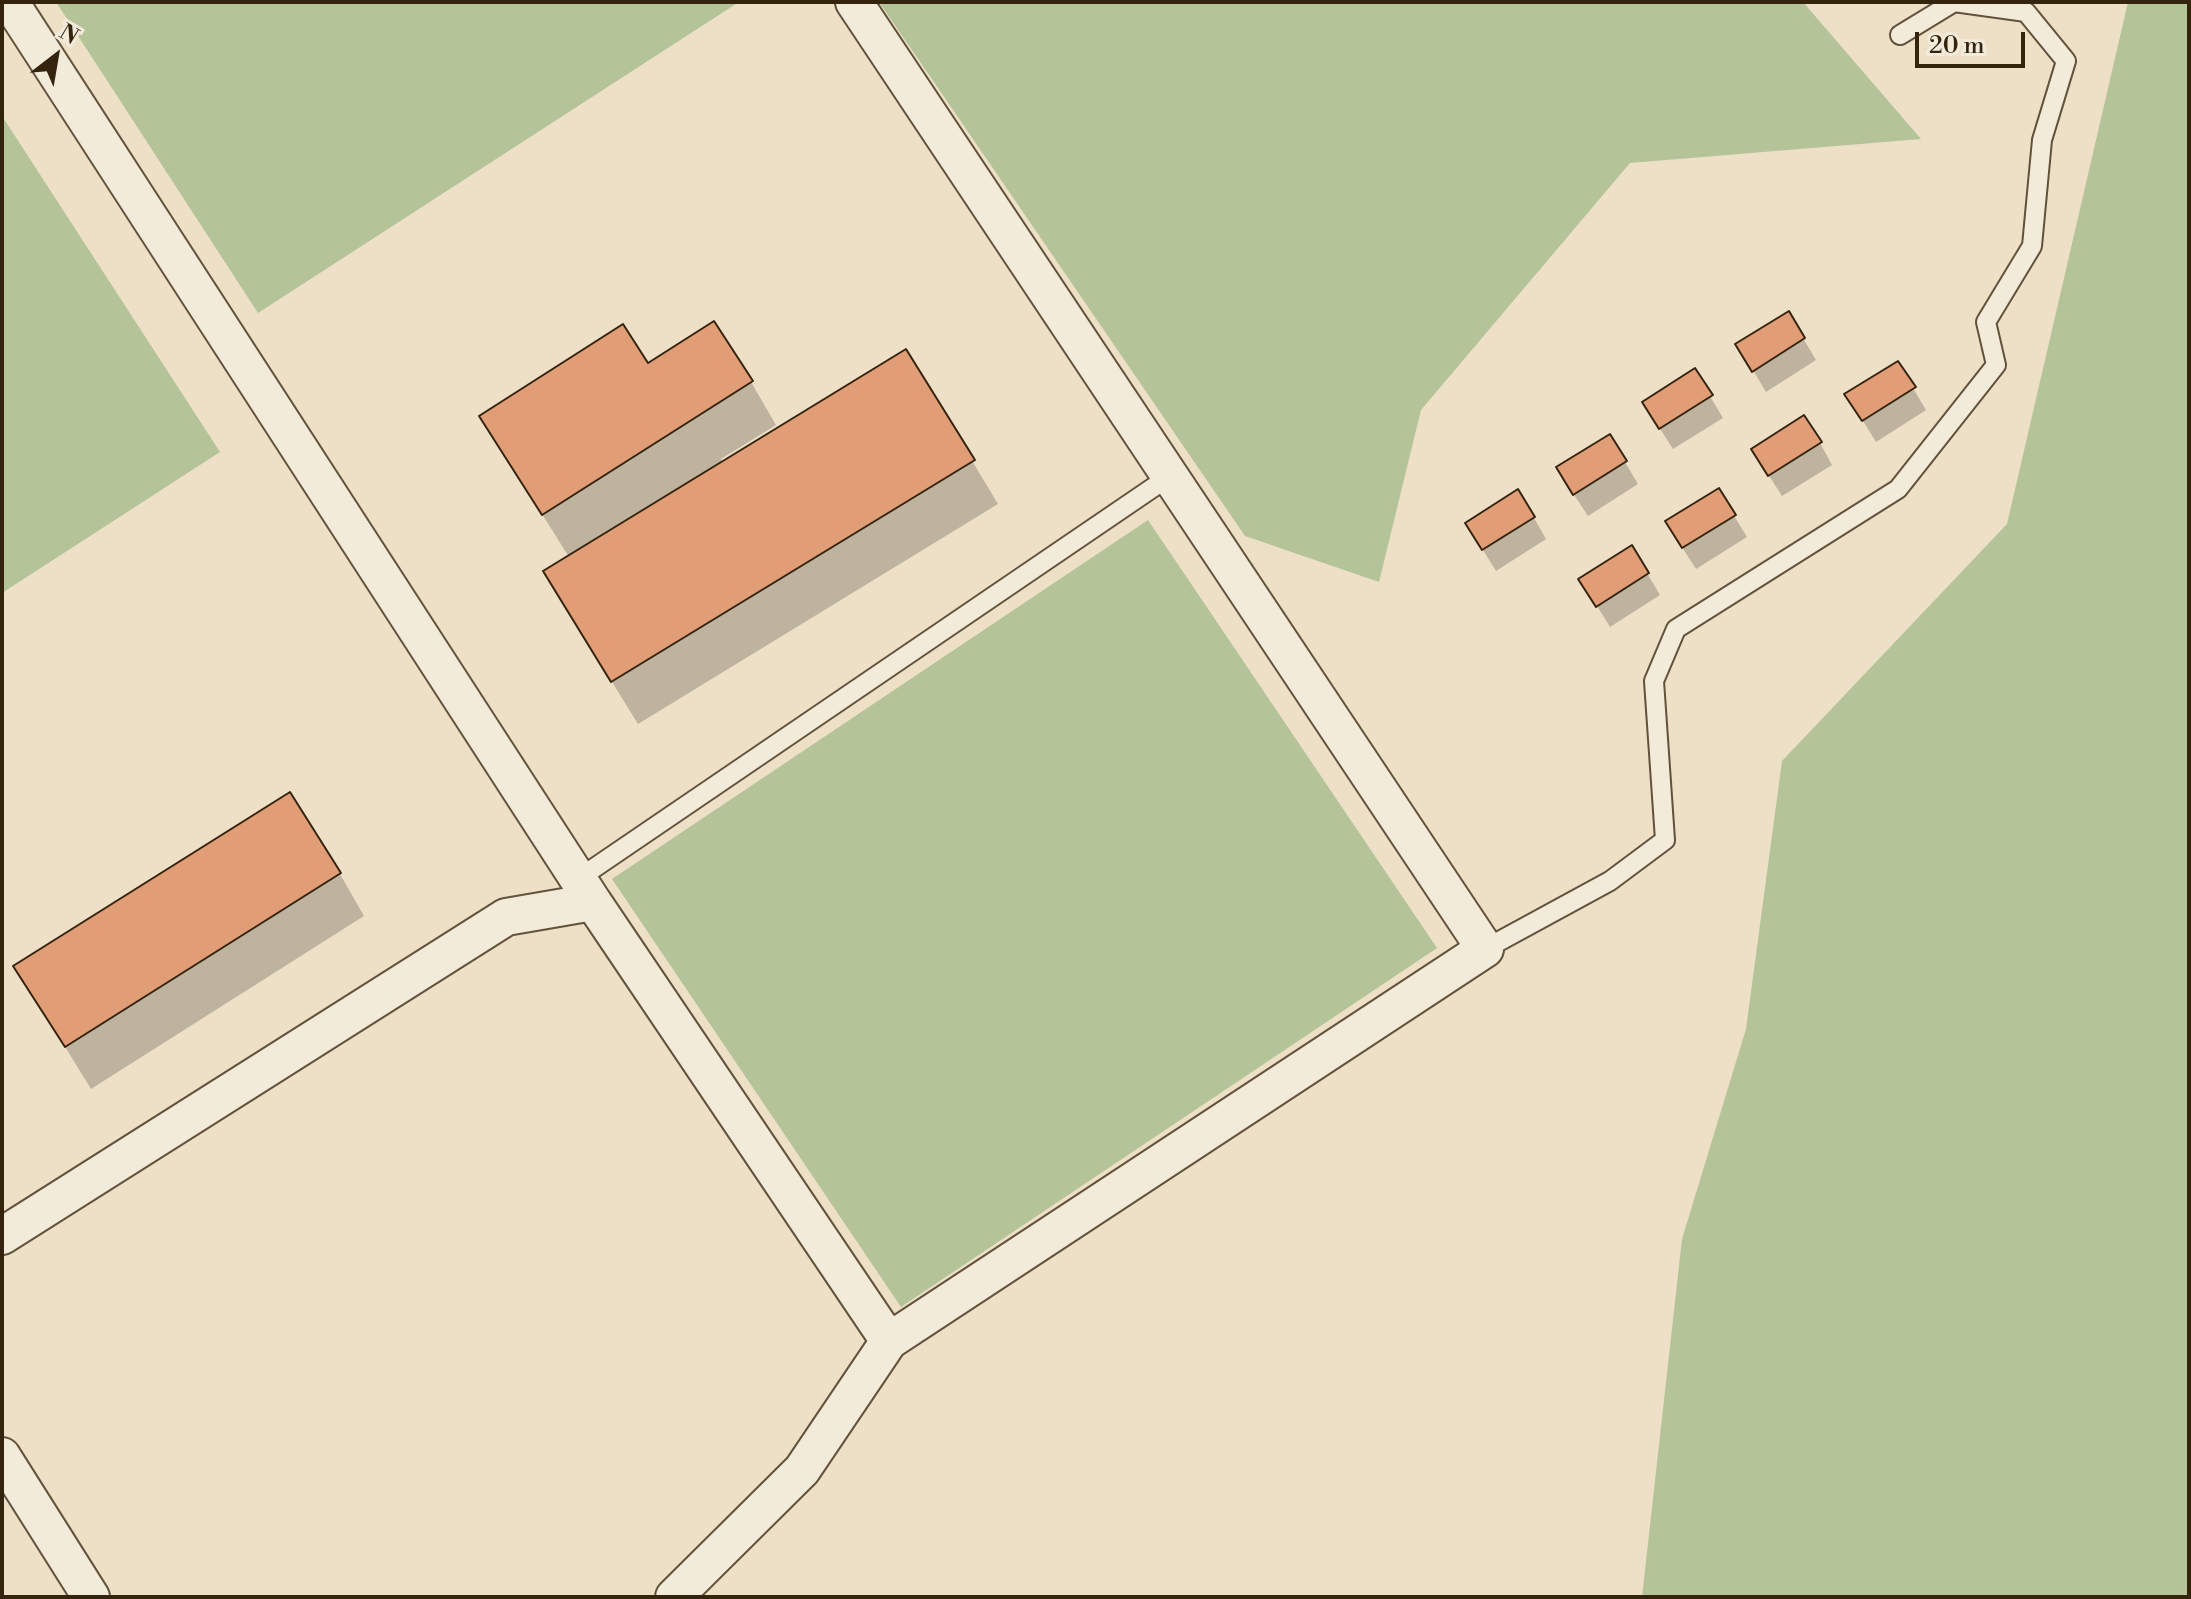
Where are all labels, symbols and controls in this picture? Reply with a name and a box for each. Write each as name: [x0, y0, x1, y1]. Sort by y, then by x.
north arrow: [16, 16, 96, 96]
scale bar: [1919, 16, 2029, 66]
text: N: [54, 19, 83, 51]
text: 20 m: [1929, 31, 1985, 61]

